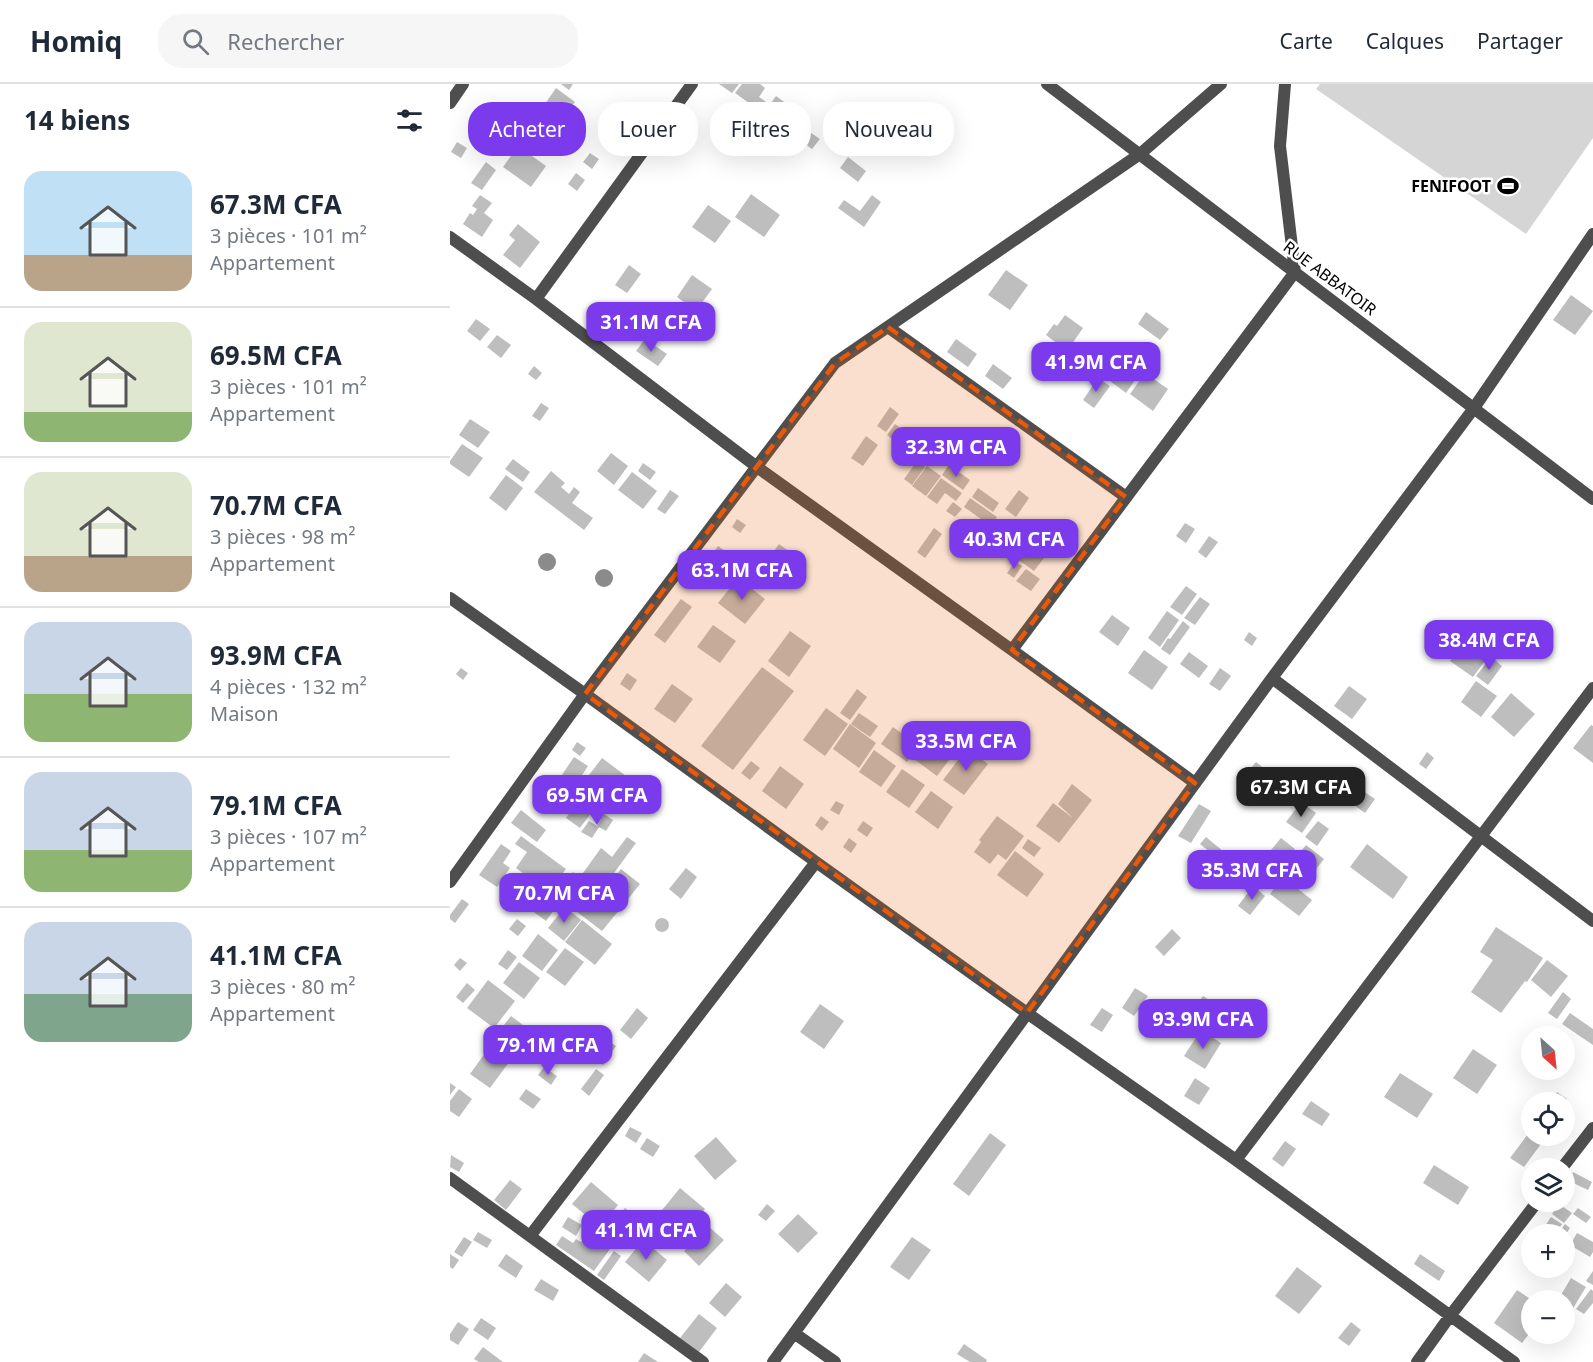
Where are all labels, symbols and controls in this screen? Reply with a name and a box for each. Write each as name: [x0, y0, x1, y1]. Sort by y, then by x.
search box: [158, 14, 578, 68]
text: Homiq: [30, 22, 122, 60]
icon: search: [179, 25, 212, 58]
text: Rechercher: [227, 26, 344, 56]
text: Carte: [1280, 27, 1333, 55]
text: Calques: [1366, 27, 1444, 55]
text: Partager: [1477, 27, 1563, 55]
text: 14 biens: [24, 102, 130, 138]
chip: Acheter: [468, 102, 586, 156]
chip: Louer: [598, 102, 698, 156]
chip: Filtres: [710, 102, 811, 156]
chip: Nouveau: [823, 102, 954, 156]
icon: filters: [393, 104, 426, 137]
sports icon: FENIFOOT: [1496, 174, 1520, 198]
place label: FENIFOOT: [1411, 175, 1491, 197]
text: 67.3M CFA: [210, 186, 342, 222]
icon: home: [72, 195, 144, 267]
text: 3 pièces · 101 m²: [210, 222, 367, 249]
street label: RUE ABBATOIR: [1279, 236, 1381, 320]
text: Appartement: [210, 249, 335, 276]
pin: 31.1M CFA: [582, 302, 720, 353]
text: 31.1M CFA: [600, 308, 702, 335]
text: 69.5M CFA: [210, 337, 342, 373]
pin: 41.9M CFA: [1027, 342, 1165, 393]
icon: home: [72, 346, 144, 418]
text: 41.9M CFA: [1045, 348, 1147, 375]
text: 3 pièces · 101 m²: [210, 373, 367, 400]
text: Appartement: [210, 400, 335, 427]
pin: 32.3M CFA: [887, 427, 1025, 478]
text: 32.3M CFA: [905, 433, 1007, 460]
text: 70.7M CFA: [210, 487, 342, 523]
icon: home: [72, 496, 144, 568]
pin: 40.3M CFA: [945, 519, 1083, 570]
text: 3 pièces · 98 m²: [210, 523, 355, 550]
text: 40.3M CFA: [963, 525, 1065, 552]
text: Appartement: [210, 550, 335, 577]
pin: 63.1M CFA: [673, 550, 811, 601]
text: 63.1M CFA: [691, 556, 793, 583]
pin: 38.4M CFA: [1420, 620, 1558, 671]
text: 38.4M CFA: [1438, 626, 1540, 653]
text: 93.9M CFA: [210, 637, 342, 673]
icon: home: [72, 646, 144, 718]
text: 4 pièces · 132 m²: [210, 673, 367, 700]
text: Maison: [210, 700, 279, 727]
pin: 33.5M CFA: [897, 721, 1035, 772]
text: 33.5M CFA: [915, 727, 1017, 754]
pin: 67.3M CFA: [1232, 767, 1370, 818]
text: 67.3M CFA: [1250, 773, 1352, 800]
pin: 69.5M CFA: [528, 775, 666, 826]
text: 69.5M CFA: [546, 781, 648, 808]
text: 79.1M CFA: [210, 787, 342, 823]
icon: home: [72, 796, 144, 868]
text: 3 pièces · 107 m²: [210, 823, 367, 850]
text: Appartement: [210, 850, 335, 877]
pin: 35.3M CFA: [1183, 850, 1321, 901]
text: 35.3M CFA: [1201, 856, 1303, 883]
pin: 70.7M CFA: [495, 873, 633, 924]
text: 70.7M CFA: [513, 879, 615, 906]
text: 41.1M CFA: [210, 937, 342, 973]
icon: home: [72, 946, 144, 1018]
text: 3 pièces · 80 m²: [210, 973, 355, 1000]
pin: 93.9M CFA: [1134, 999, 1272, 1050]
text: Appartement: [210, 1000, 335, 1027]
text: 93.9M CFA: [1152, 1005, 1254, 1032]
pin: 79.1M CFA: [479, 1025, 617, 1076]
north arrow: [1521, 1026, 1575, 1080]
map controls: [1521, 1026, 1575, 1344]
text: 79.1M CFA: [497, 1031, 599, 1058]
button: locate: [1521, 1092, 1575, 1146]
button: layers: [1521, 1158, 1575, 1212]
pin: 41.1M CFA: [577, 1210, 715, 1261]
text: 41.1M CFA: [595, 1216, 697, 1243]
button: +: [1521, 1224, 1575, 1278]
button: −: [1521, 1290, 1575, 1344]

